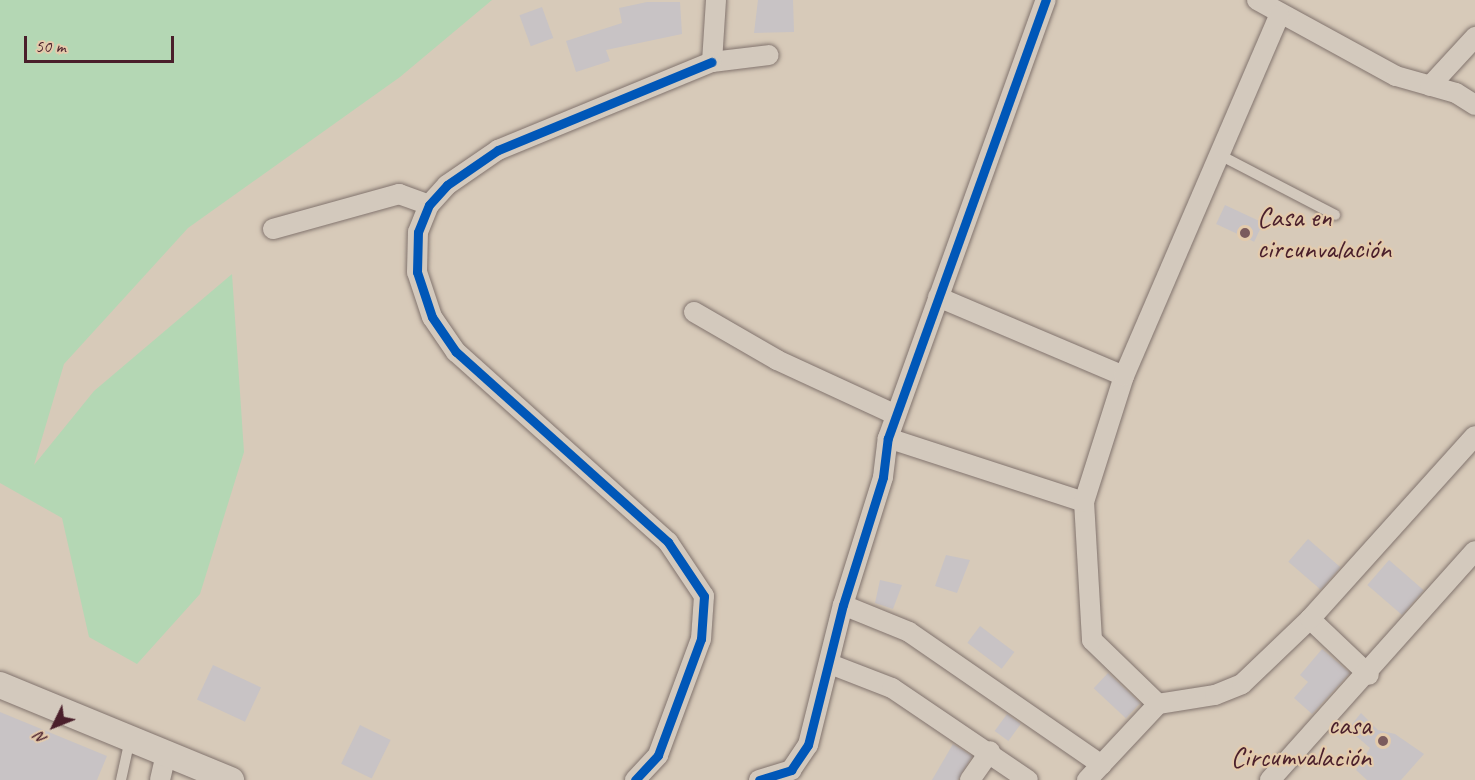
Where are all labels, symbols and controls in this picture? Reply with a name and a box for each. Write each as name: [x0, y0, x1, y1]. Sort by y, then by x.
scale bar: [27, 24, 177, 62]
text: 50 m: [35, 35, 66, 57]
place label: Casa en circunvalación: [1257, 200, 1391, 266]
marker: Casa en circunvalación: [1238, 226, 1252, 240]
north arrow: [24, 696, 84, 756]
place label: casa Circumvalación: [1231, 708, 1371, 774]
text: N: [30, 728, 52, 749]
marker: casa Circumvalación: [1376, 734, 1390, 748]

